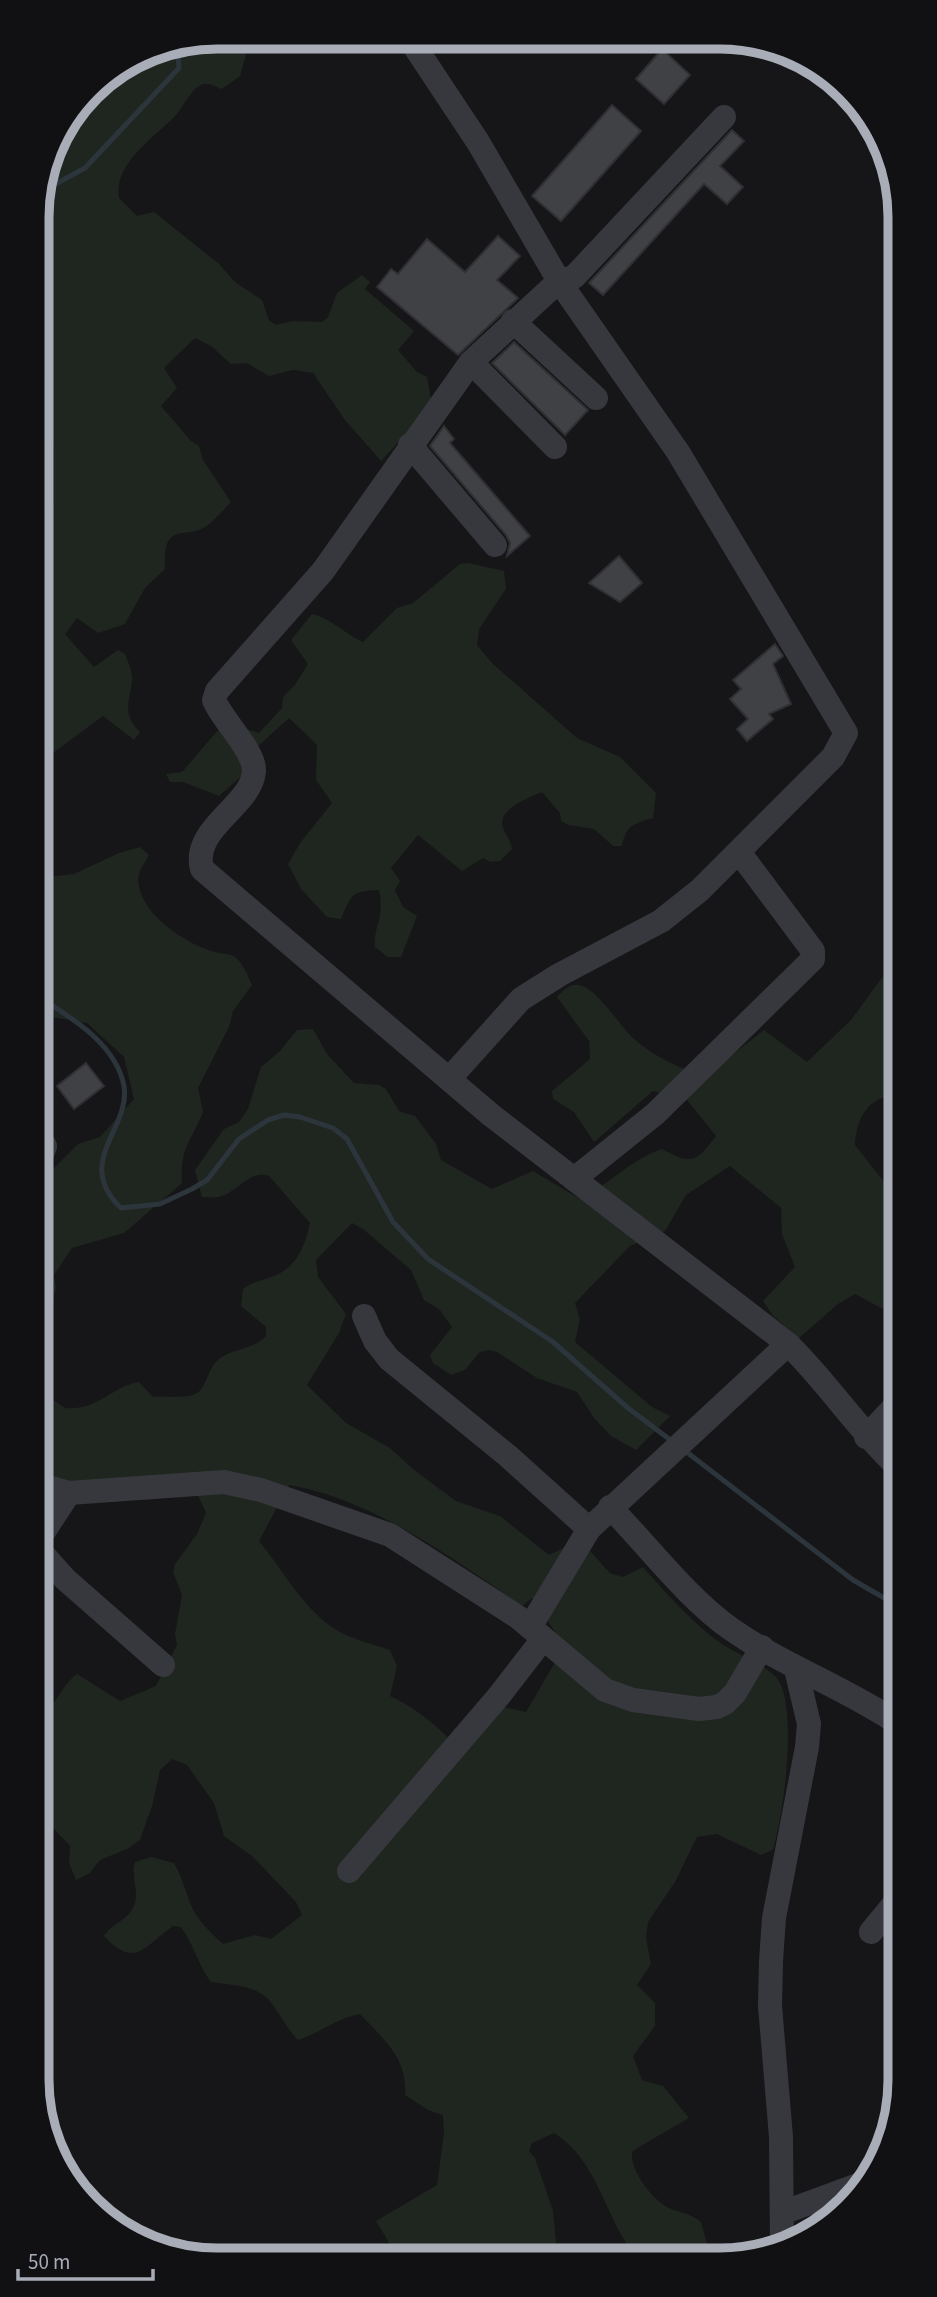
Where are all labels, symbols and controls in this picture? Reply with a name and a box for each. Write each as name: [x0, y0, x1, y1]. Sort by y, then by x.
scale bar: [18, 2238, 152, 2282]
text: 50 m: [28, 2247, 70, 2277]

